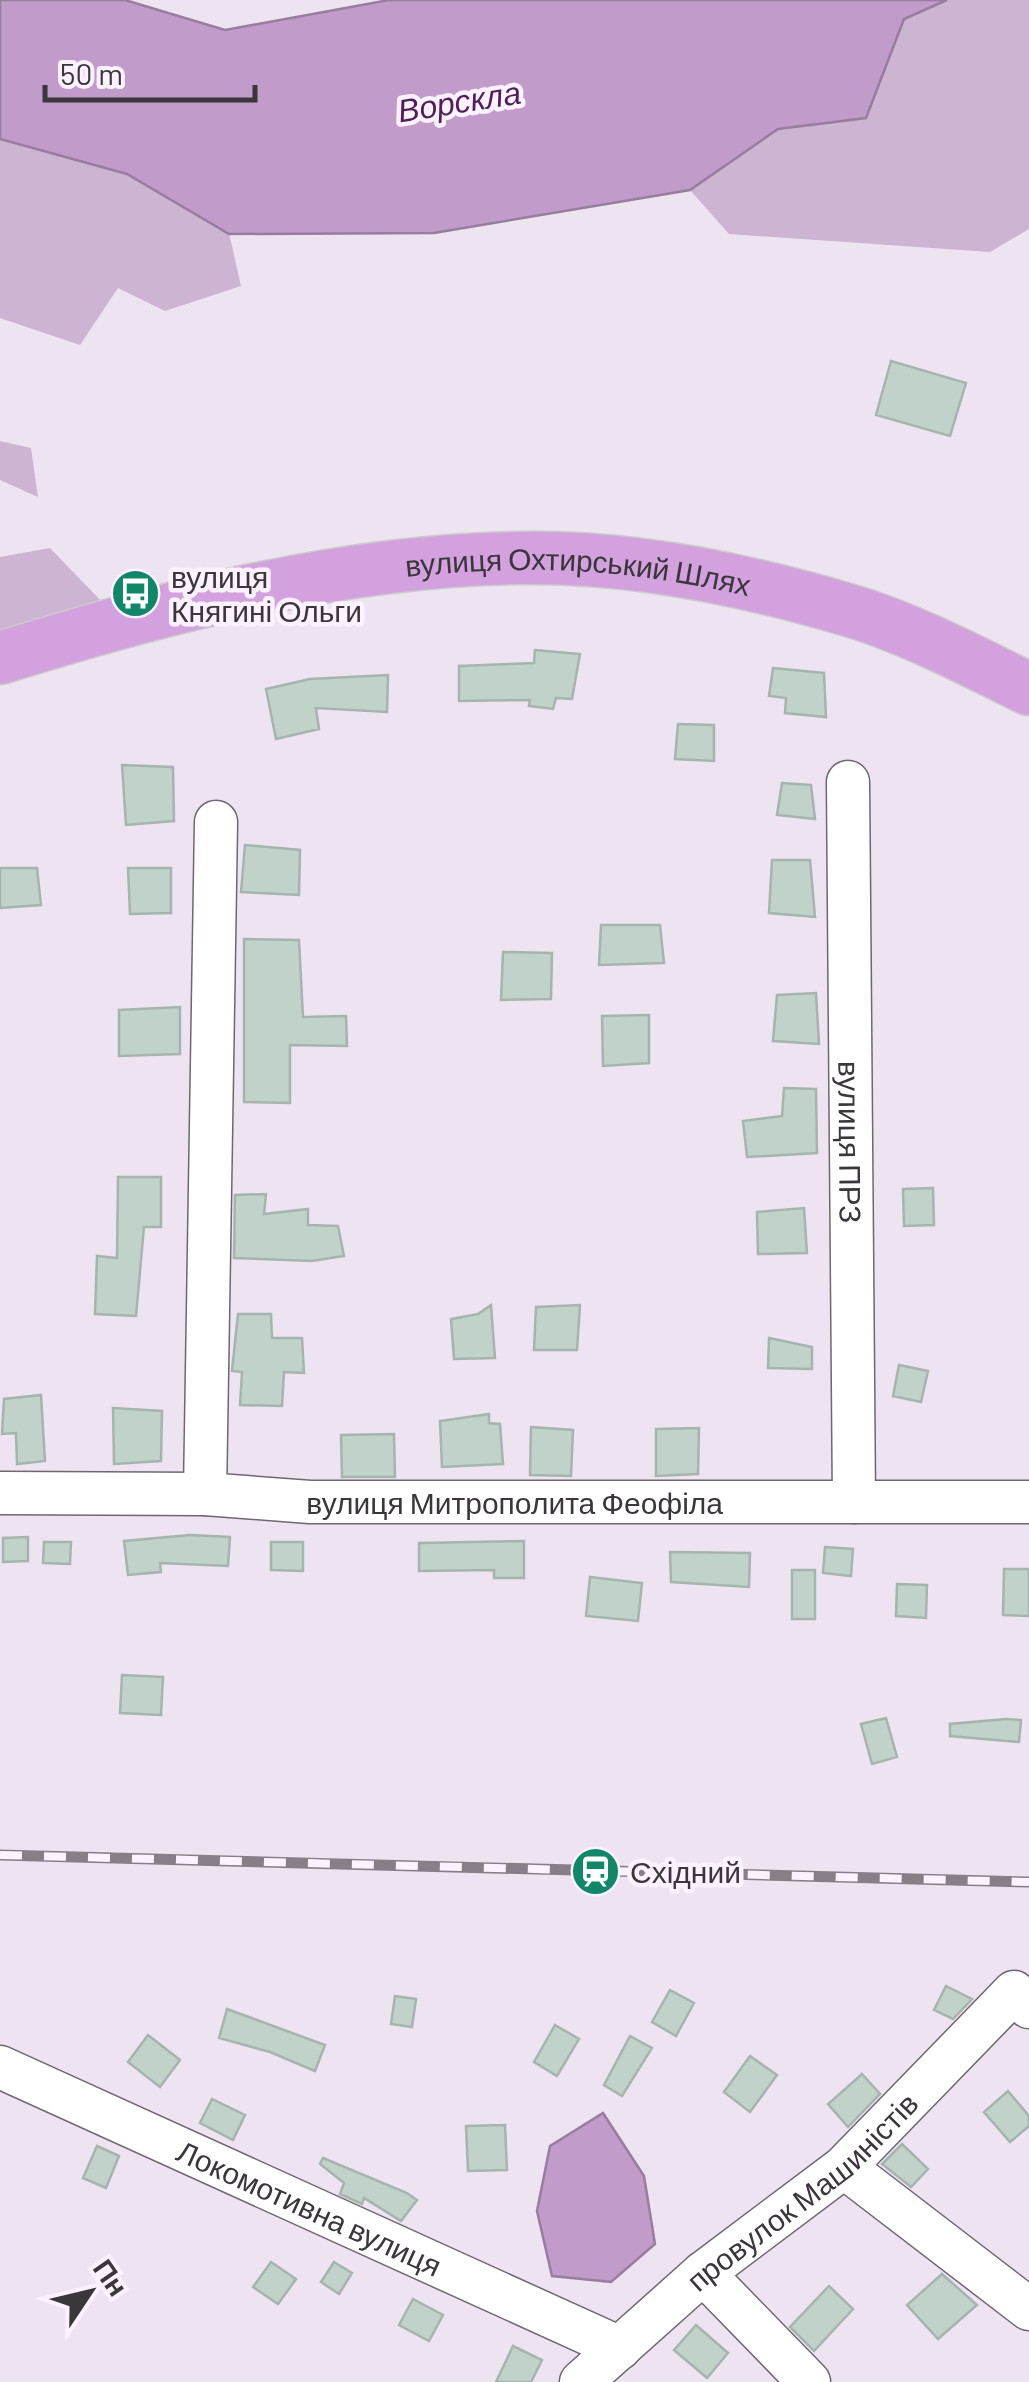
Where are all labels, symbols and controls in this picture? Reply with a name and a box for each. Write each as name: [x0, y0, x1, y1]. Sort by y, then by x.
scale bar: [45, 40, 255, 102]
text: 50 m: [60, 55, 123, 91]
water label: Ворскла: [395, 72, 523, 129]
street label: вулиця Охтирський Шлях: [403, 540, 754, 602]
place label: вулиця Княгині Ольги: [171, 558, 362, 628]
bus stop icon: вулиця Княгині Ольги: [110, 567, 162, 619]
street label: вулиця ПРЗ: [832, 1061, 870, 1223]
street label: вулиця Митрополита Феофіла: [306, 1484, 723, 1520]
station icon: Східний: [569, 1845, 621, 1897]
place label: Східний: [630, 1853, 741, 1889]
street label: провулок Машиністів: [678, 2085, 925, 2298]
street label: Локомотивна вулиця: [172, 2132, 447, 2283]
north arrow: [40, 2242, 140, 2342]
text: Пн: [87, 2252, 136, 2302]

